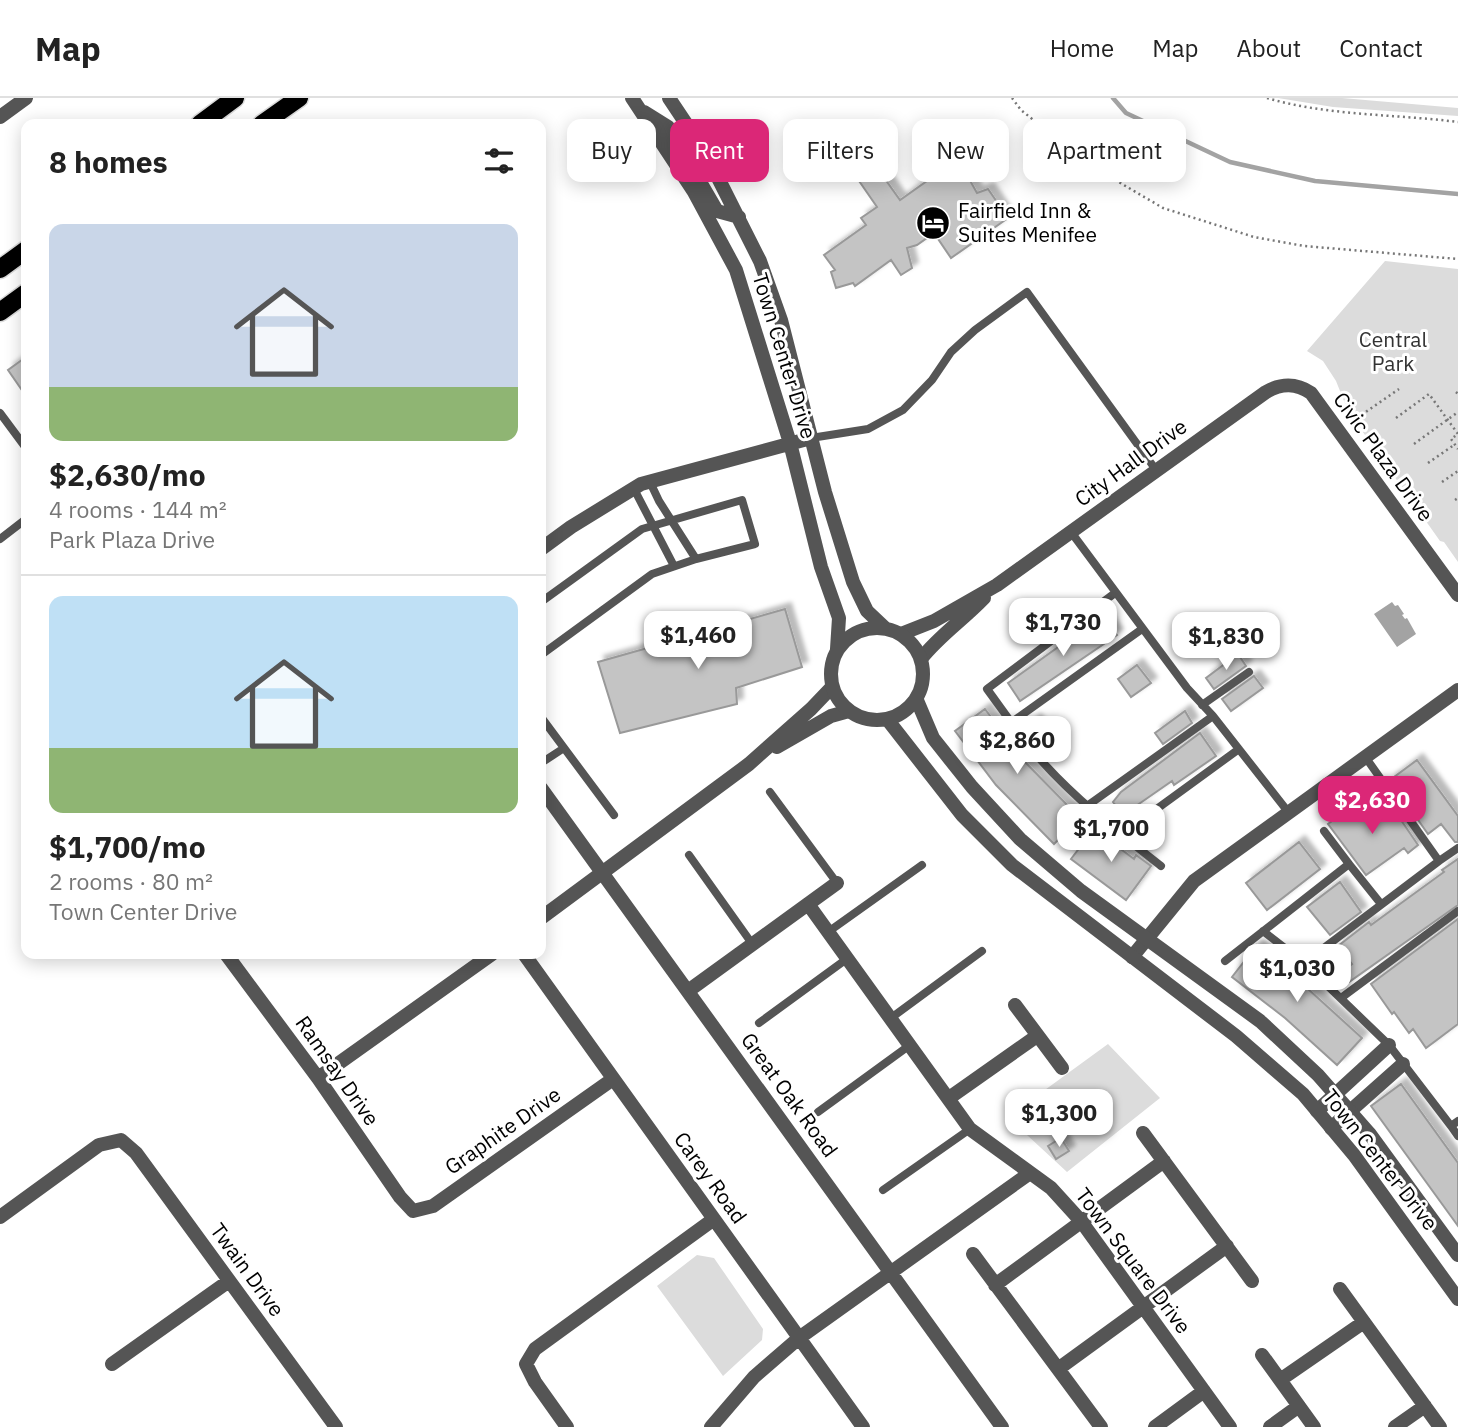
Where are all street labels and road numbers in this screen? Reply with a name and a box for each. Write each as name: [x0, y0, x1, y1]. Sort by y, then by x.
street label: Town Center Drive: [746, 269, 823, 442]
street label: Civic Plaza Drive: [1327, 386, 1440, 527]
street label: City Hall Drive: [1069, 412, 1192, 512]
street label: Ramsay Drive: [290, 1010, 386, 1131]
street label: Great Oak Road: [735, 1026, 845, 1162]
street label: Graphite Drive: [439, 1080, 566, 1180]
street label: Town Center Drive: [1317, 1083, 1445, 1236]
street label: Carey Road: [668, 1126, 754, 1229]
street label: Town Square Drive: [1070, 1182, 1198, 1339]
street label: Twain Drive: [204, 1217, 291, 1322]

